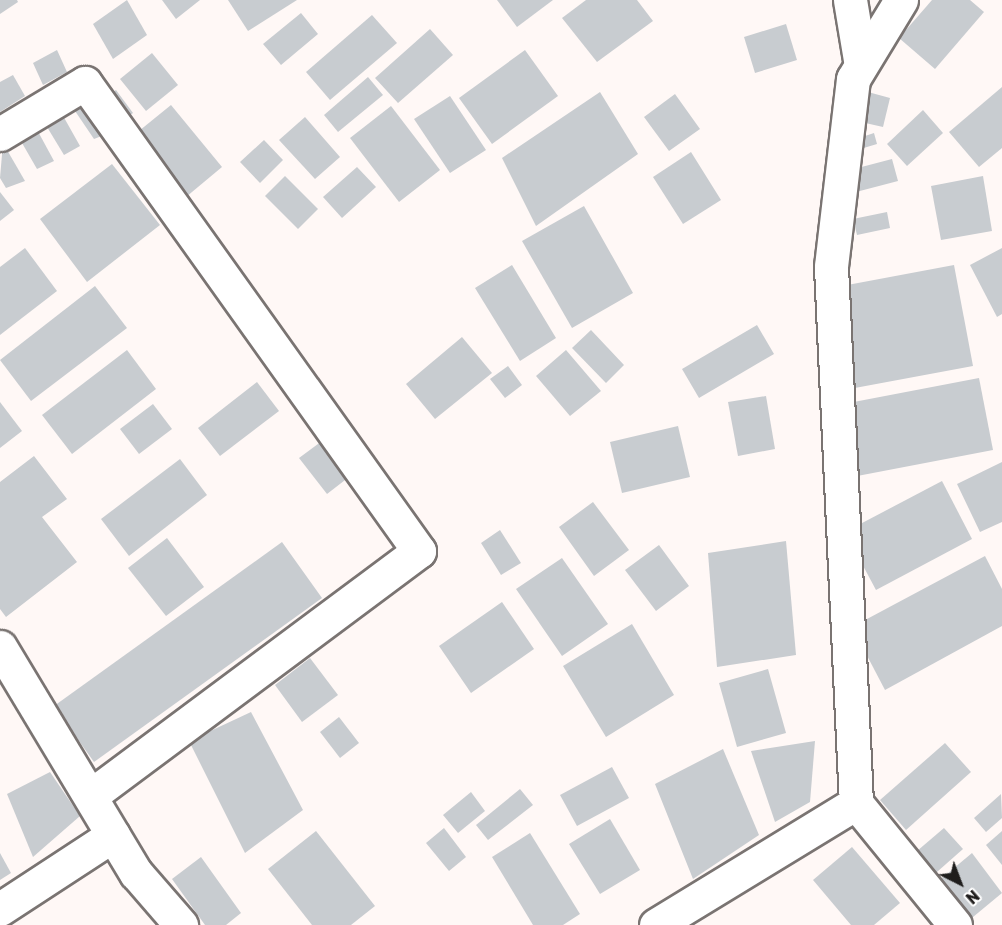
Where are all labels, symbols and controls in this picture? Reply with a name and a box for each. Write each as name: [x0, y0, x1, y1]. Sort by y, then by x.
north arrow: [930, 853, 990, 913]
text: N: [962, 886, 983, 908]

